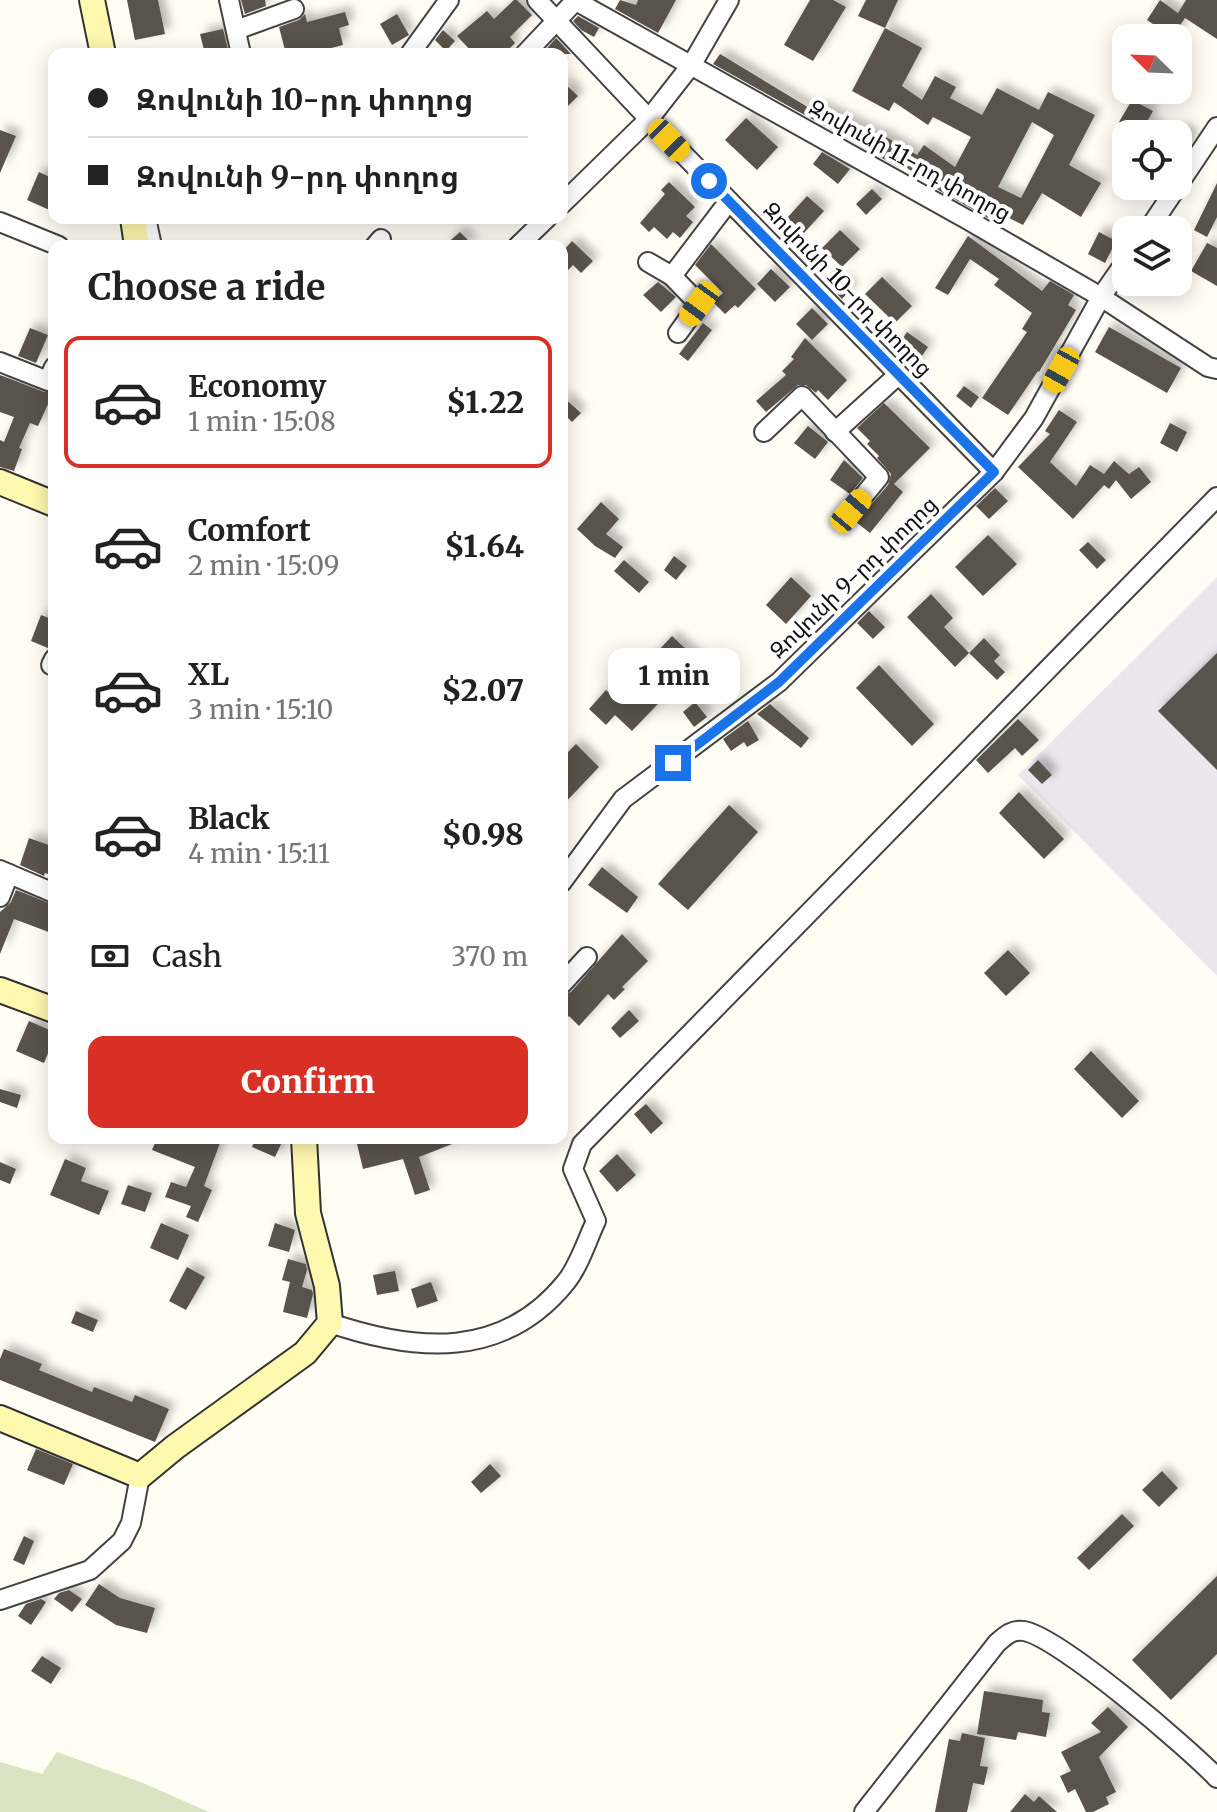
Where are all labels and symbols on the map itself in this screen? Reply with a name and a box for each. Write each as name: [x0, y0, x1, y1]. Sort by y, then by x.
north arrow: [1112, 24, 1192, 104]
street label: Զովունի 11-րդ փողոց: [804, 93, 1016, 227]
car: [644, 114, 694, 166]
route start: [691, 163, 727, 199]
street label: Զովունի 10-րդ փողոց: [757, 196, 939, 382]
car: [675, 278, 723, 330]
car: [1039, 343, 1083, 397]
car: [826, 485, 876, 537]
street label: Զովունի 9-րդ փողոց: [763, 490, 943, 664]
callout: 1 min: [607, 647, 739, 703]
route end: [655, 745, 691, 781]

